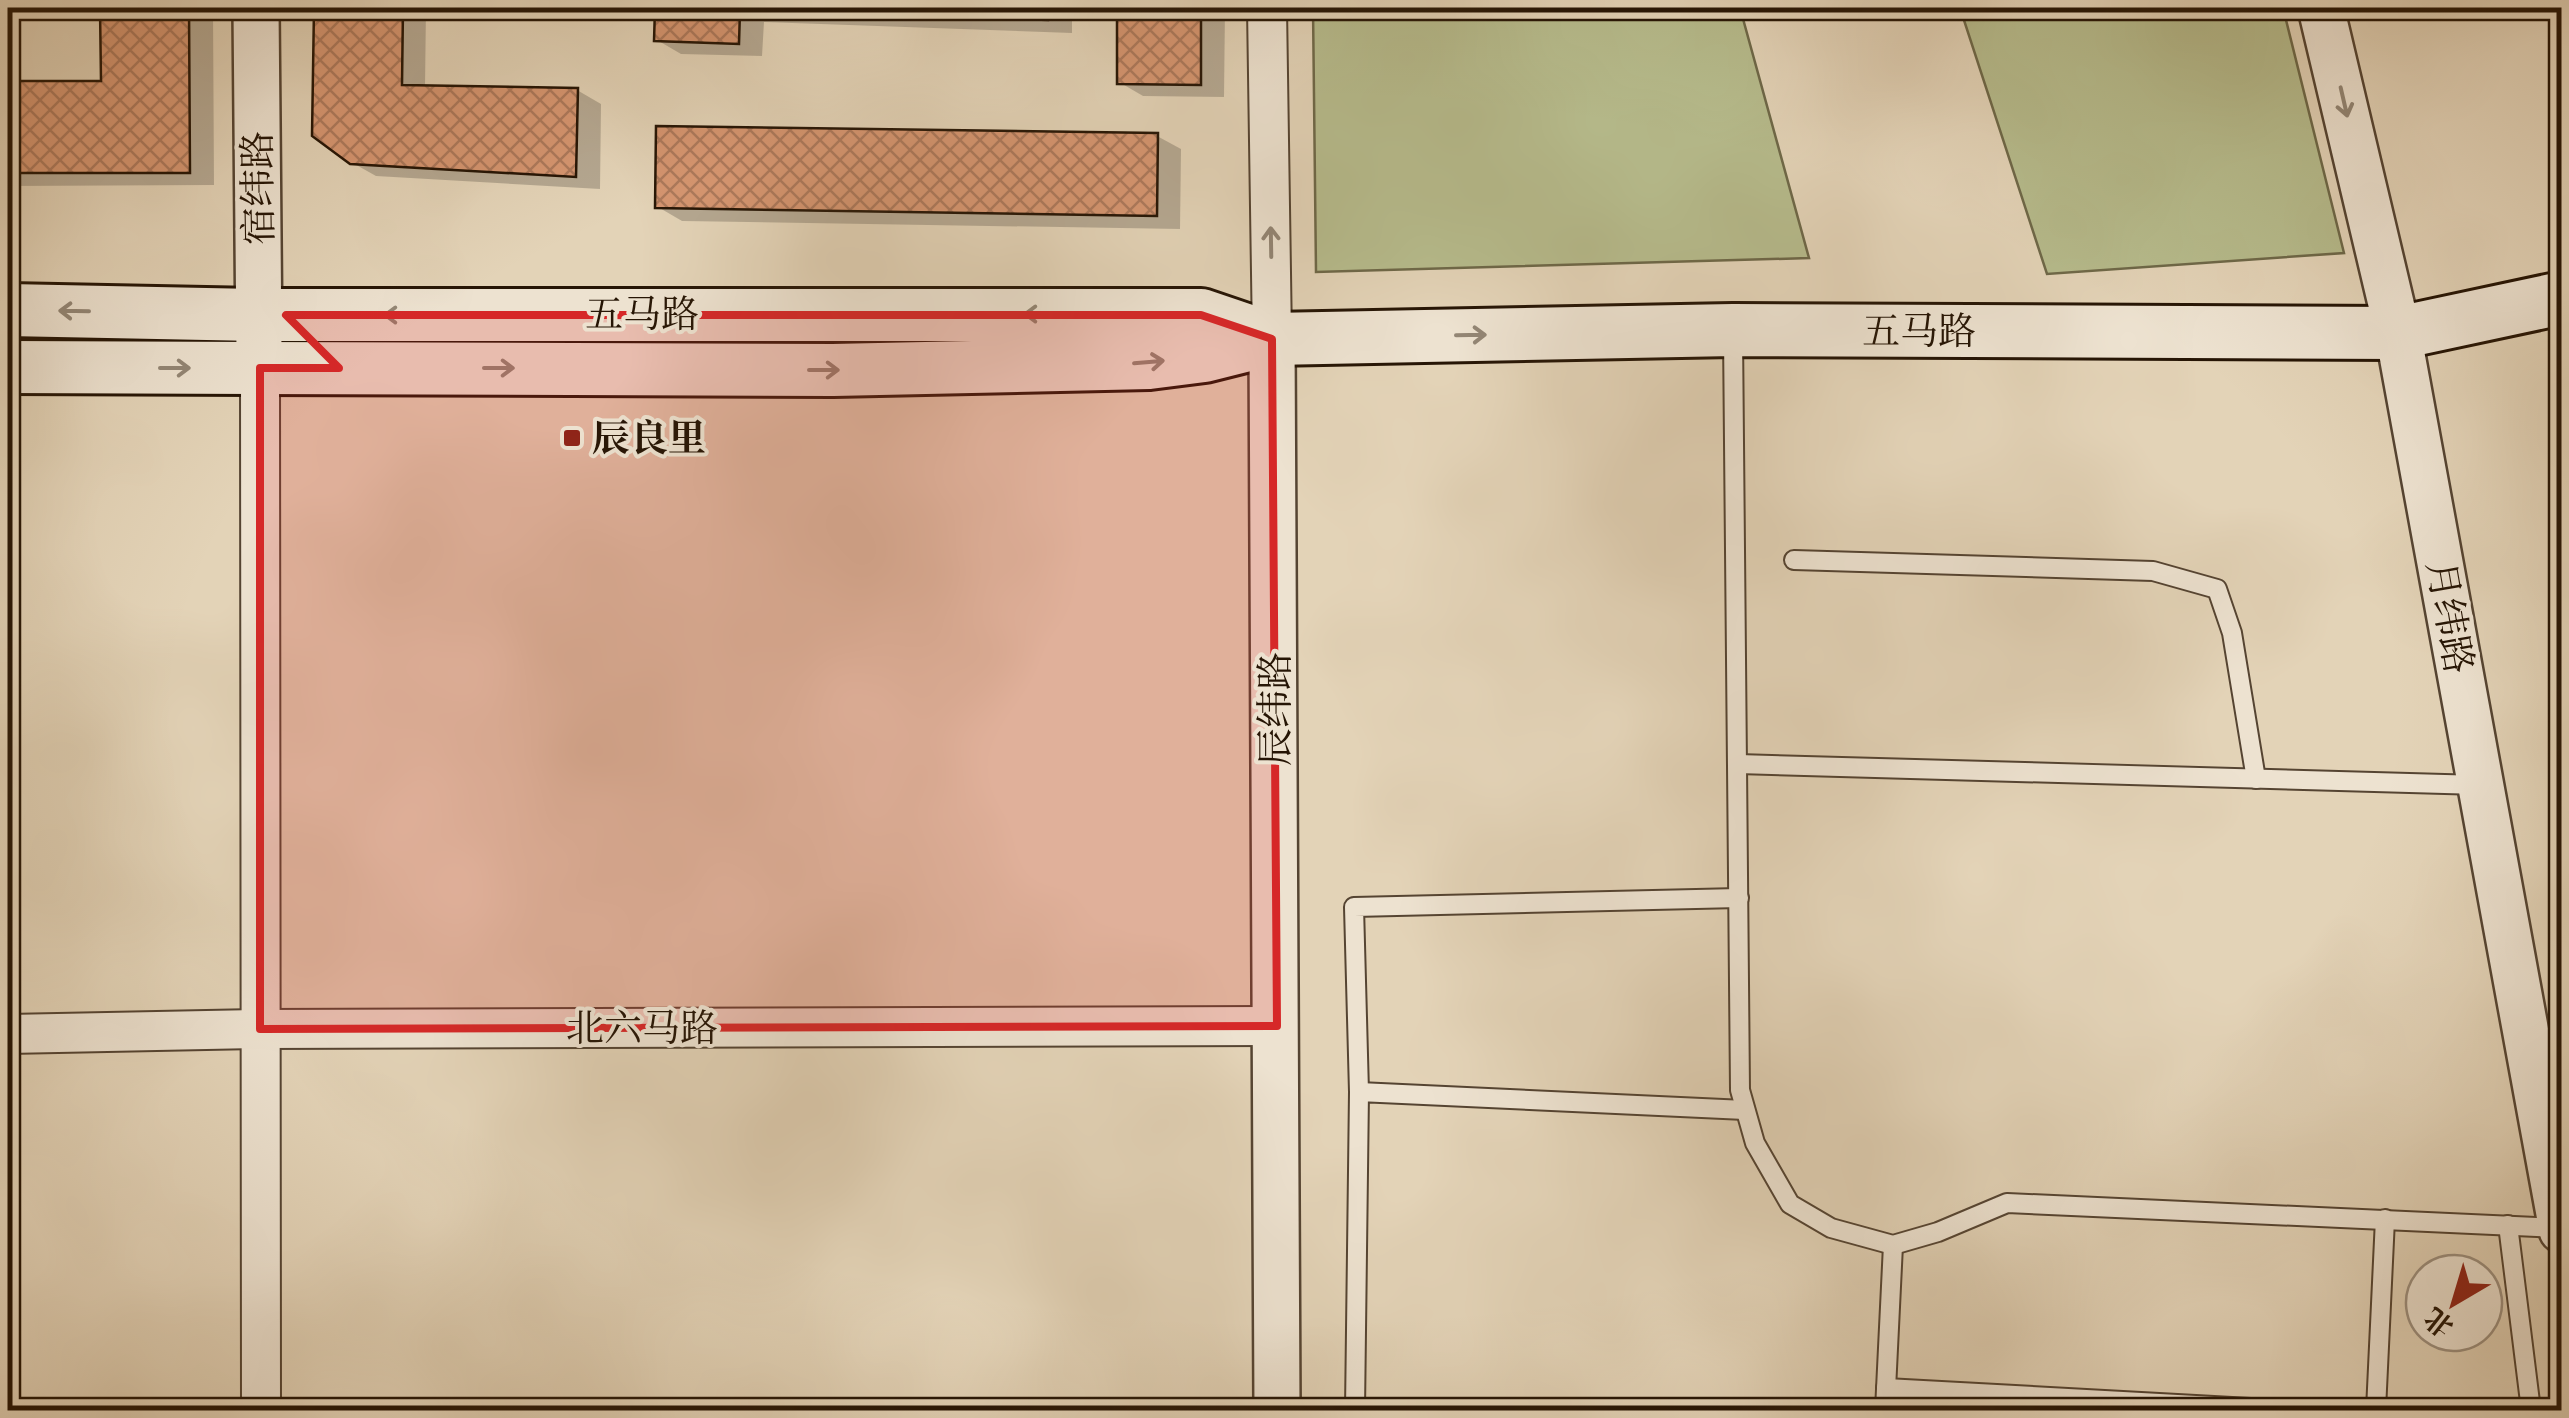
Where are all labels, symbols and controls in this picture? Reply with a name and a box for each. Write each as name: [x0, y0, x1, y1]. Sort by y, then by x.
one-way arrow: [2336, 85, 2354, 117]
street label: 宿纬路: [236, 131, 286, 245]
one-way arrow: [1262, 226, 1280, 258]
street label: 五马路: [585, 293, 699, 341]
one-way arrow: [58, 302, 90, 320]
one-way arrow: [1023, 304, 1056, 324]
one-way arrow: [383, 306, 416, 324]
street label: 五马路: [1862, 310, 1976, 358]
one-way arrow: [1455, 326, 1487, 345]
one-way arrow: [1132, 353, 1164, 372]
one-way arrow: [158, 358, 190, 378]
one-way arrow: [482, 358, 515, 378]
one-way arrow: [808, 360, 840, 380]
place label: 辰良里: [592, 417, 706, 465]
marker: 辰良里: [561, 427, 583, 449]
street label: 月纬路: [2414, 557, 2481, 678]
street label: 辰纬路: [1254, 652, 1302, 766]
street label: 北六马路: [566, 1007, 718, 1055]
north arrow: [2404, 1253, 2504, 1353]
text: 北: [2418, 1298, 2462, 1343]

